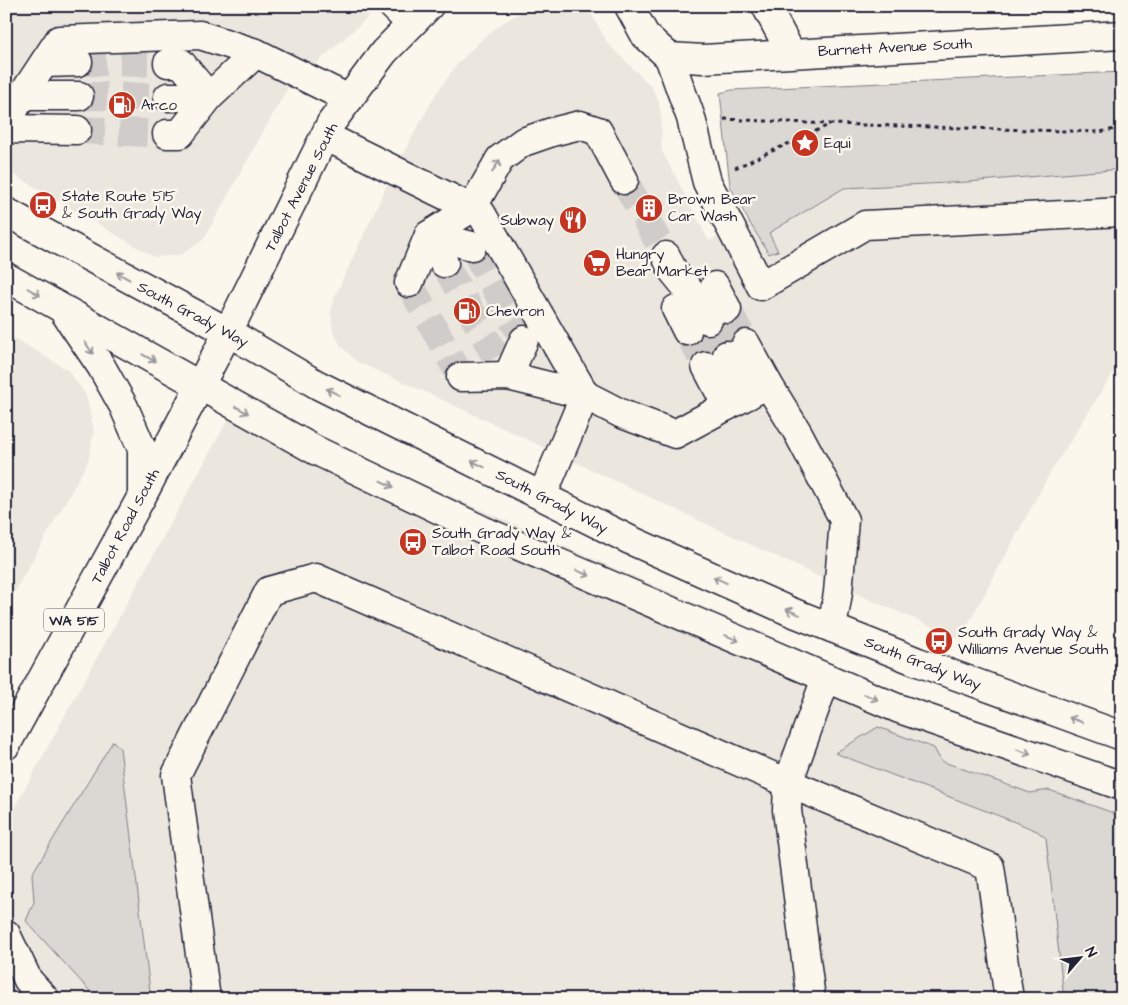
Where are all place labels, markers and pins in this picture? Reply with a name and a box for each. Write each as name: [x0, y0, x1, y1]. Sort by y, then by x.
fuel station icon: Arco: [107, 90, 137, 120]
place label: Arco: [141, 95, 177, 116]
place icon: Equi: [790, 128, 820, 158]
place label: Equi: [824, 133, 851, 154]
place label: State Route 515 & South Grady Way: [62, 186, 201, 225]
place label: Brown Bear Car Wash: [668, 189, 756, 227]
bus stop icon: State Route 515 & South Grady Way: [28, 190, 58, 220]
building icon: Brown Bear Car Wash: [634, 193, 664, 223]
restaurant icon: Subway: [558, 205, 588, 235]
place label: Subway: [500, 210, 554, 232]
place label: Hungry Bear Market: [616, 244, 708, 282]
supermarket icon: Hungry Bear Market: [582, 248, 612, 278]
fuel station icon: Chevron: [452, 296, 482, 326]
place label: Chevron: [486, 301, 545, 322]
place label: South Grady Way & Talbot Road South: [432, 523, 571, 561]
bus stop icon: South Grady Way & Talbot Road South: [398, 527, 428, 557]
place label: South Grady Way & Williams Avenue South: [958, 622, 1109, 660]
bus stop icon: South Grady Way & Williams Avenue South: [924, 626, 954, 656]

